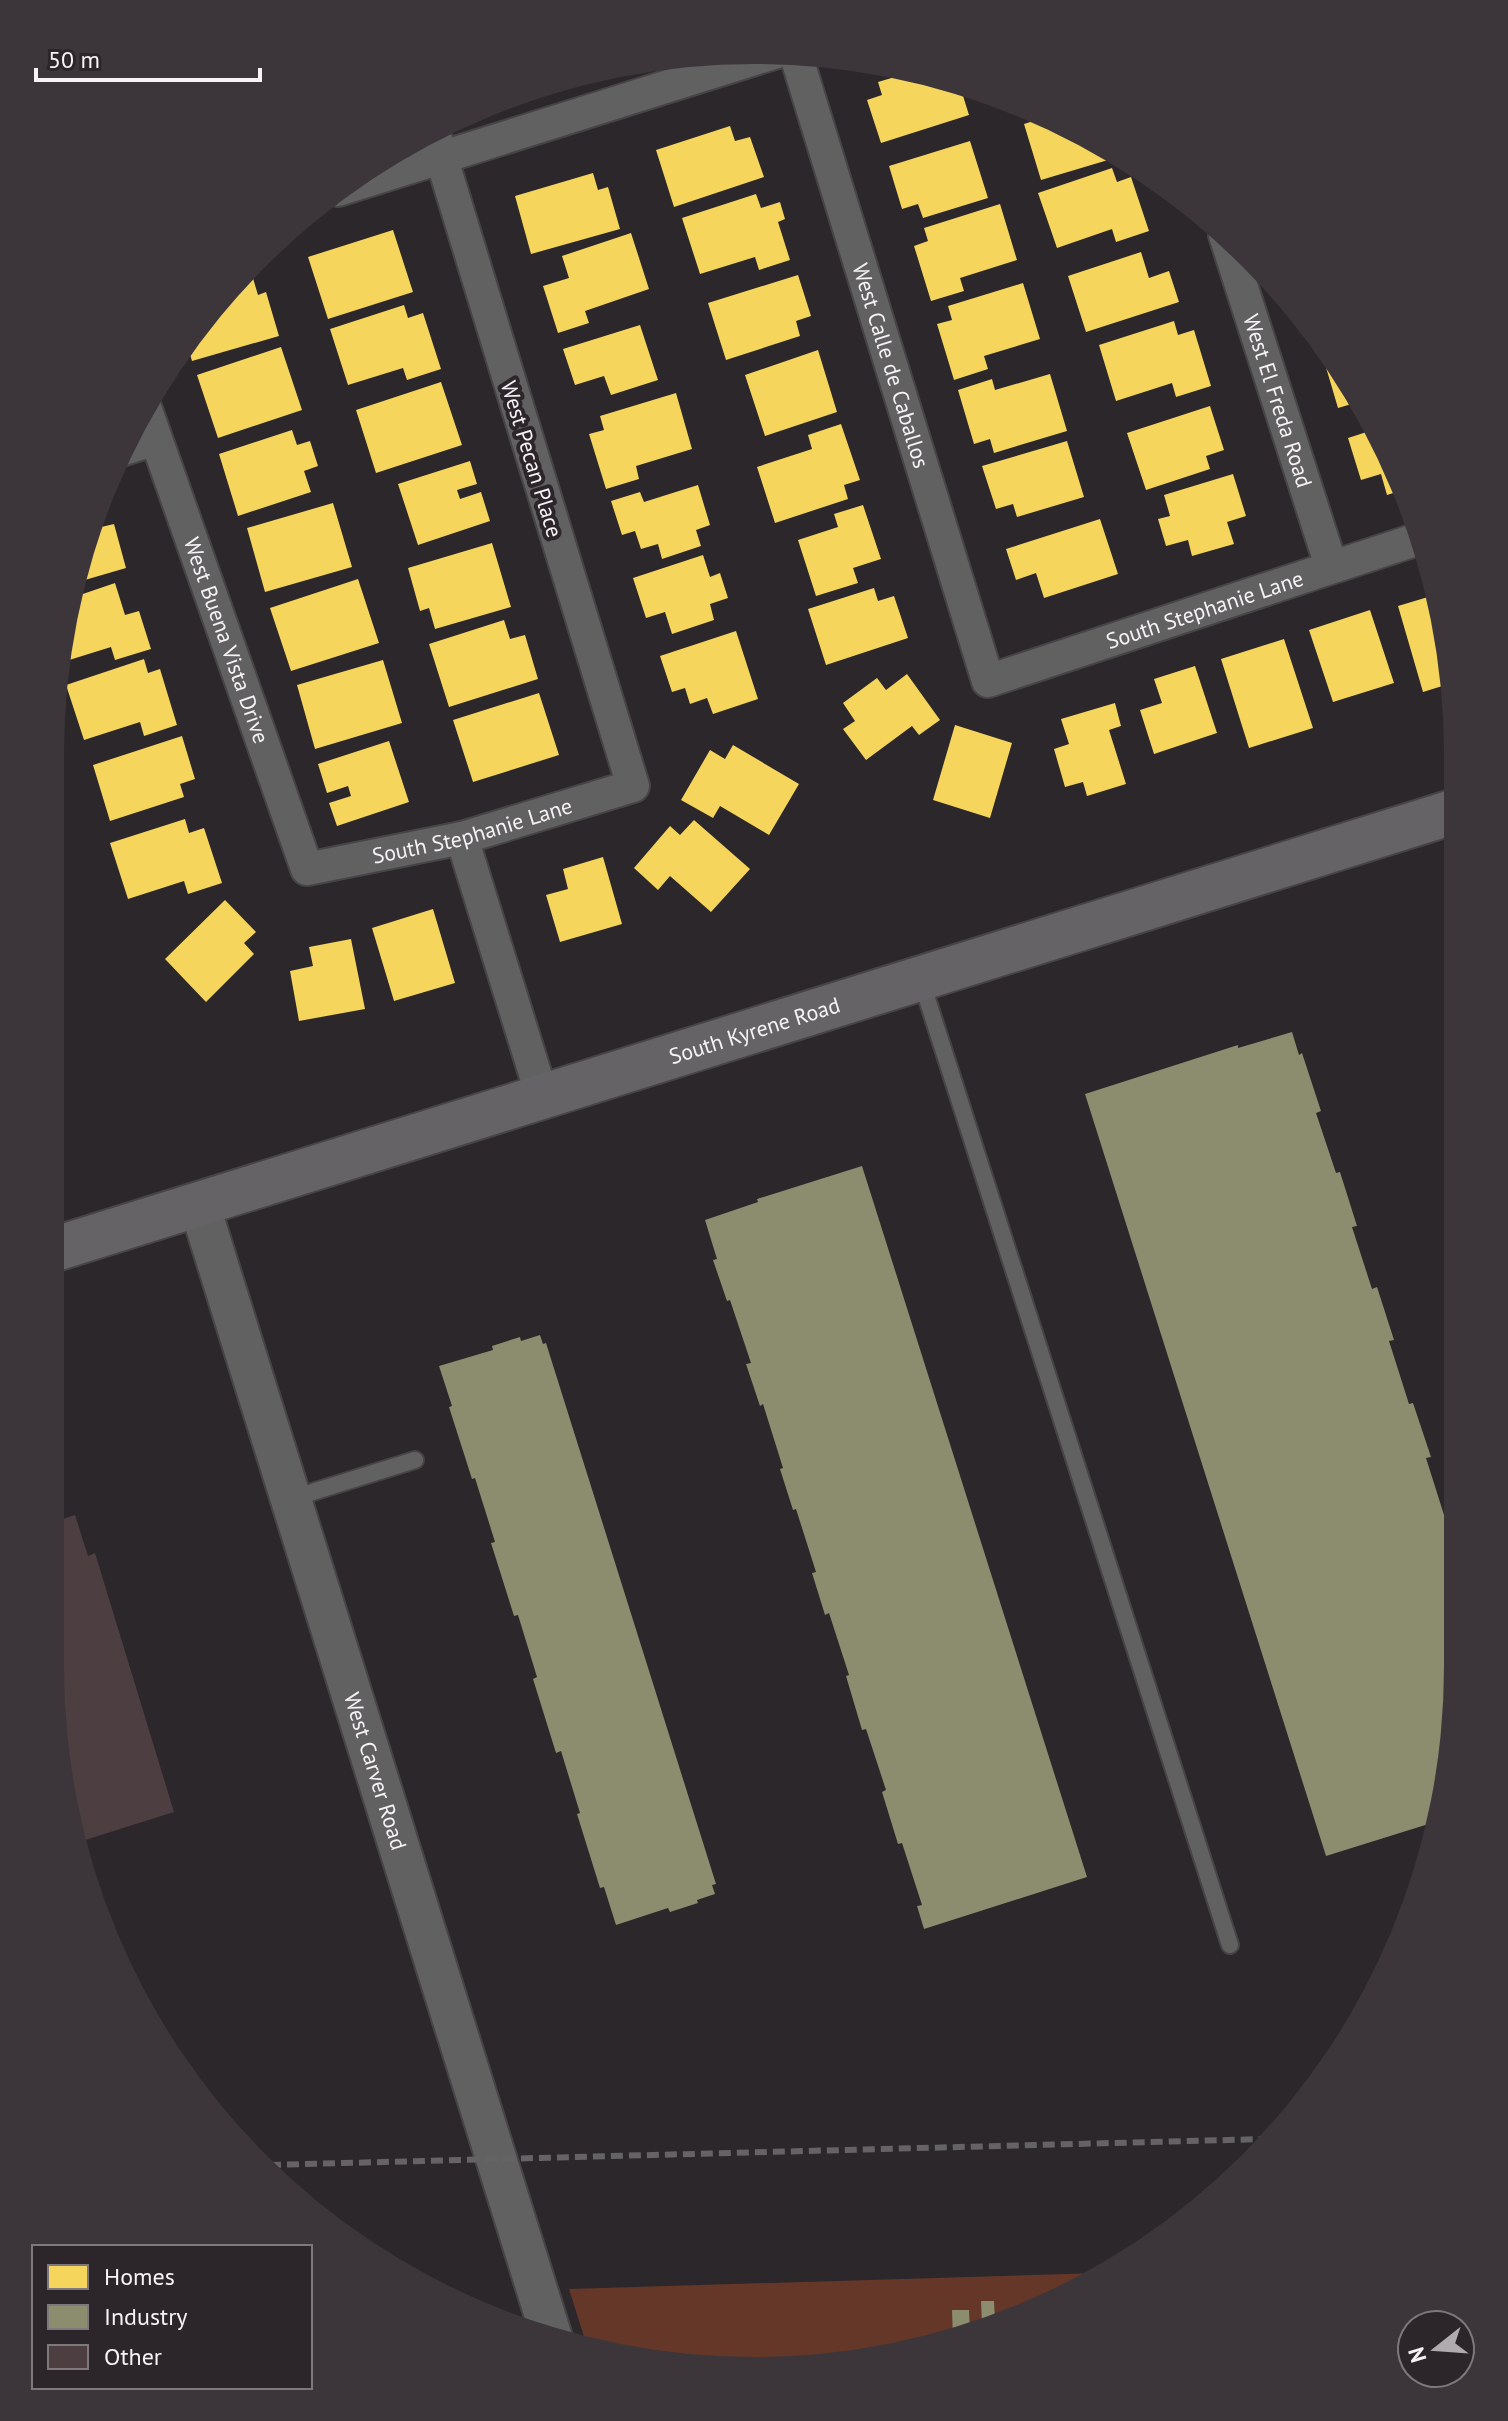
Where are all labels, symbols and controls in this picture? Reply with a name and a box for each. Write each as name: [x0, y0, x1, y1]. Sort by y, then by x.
scale bar: [36, 32, 260, 82]
text: 50 m: [48, 44, 100, 75]
street label: West Calle de Caballos: [847, 260, 936, 471]
street label: West El Freda Road: [1237, 310, 1319, 491]
street label: West Pecan Place: [495, 377, 569, 541]
street label: West Buena Vista Drive: [178, 533, 276, 747]
street label: South Stephanie Lane: [1102, 564, 1307, 655]
street label: South Stephanie Lane: [370, 791, 576, 870]
street label: South Kyrene Road: [666, 990, 843, 1070]
street label: West Carver Road: [338, 1689, 413, 1853]
legend: [32, 2245, 312, 2389]
text: Homes: [104, 2261, 175, 2292]
text: Industry: [104, 2301, 188, 2332]
north arrow: [1396, 2309, 1476, 2389]
text: Other: [104, 2341, 162, 2372]
text: N: [1401, 2344, 1432, 2366]

